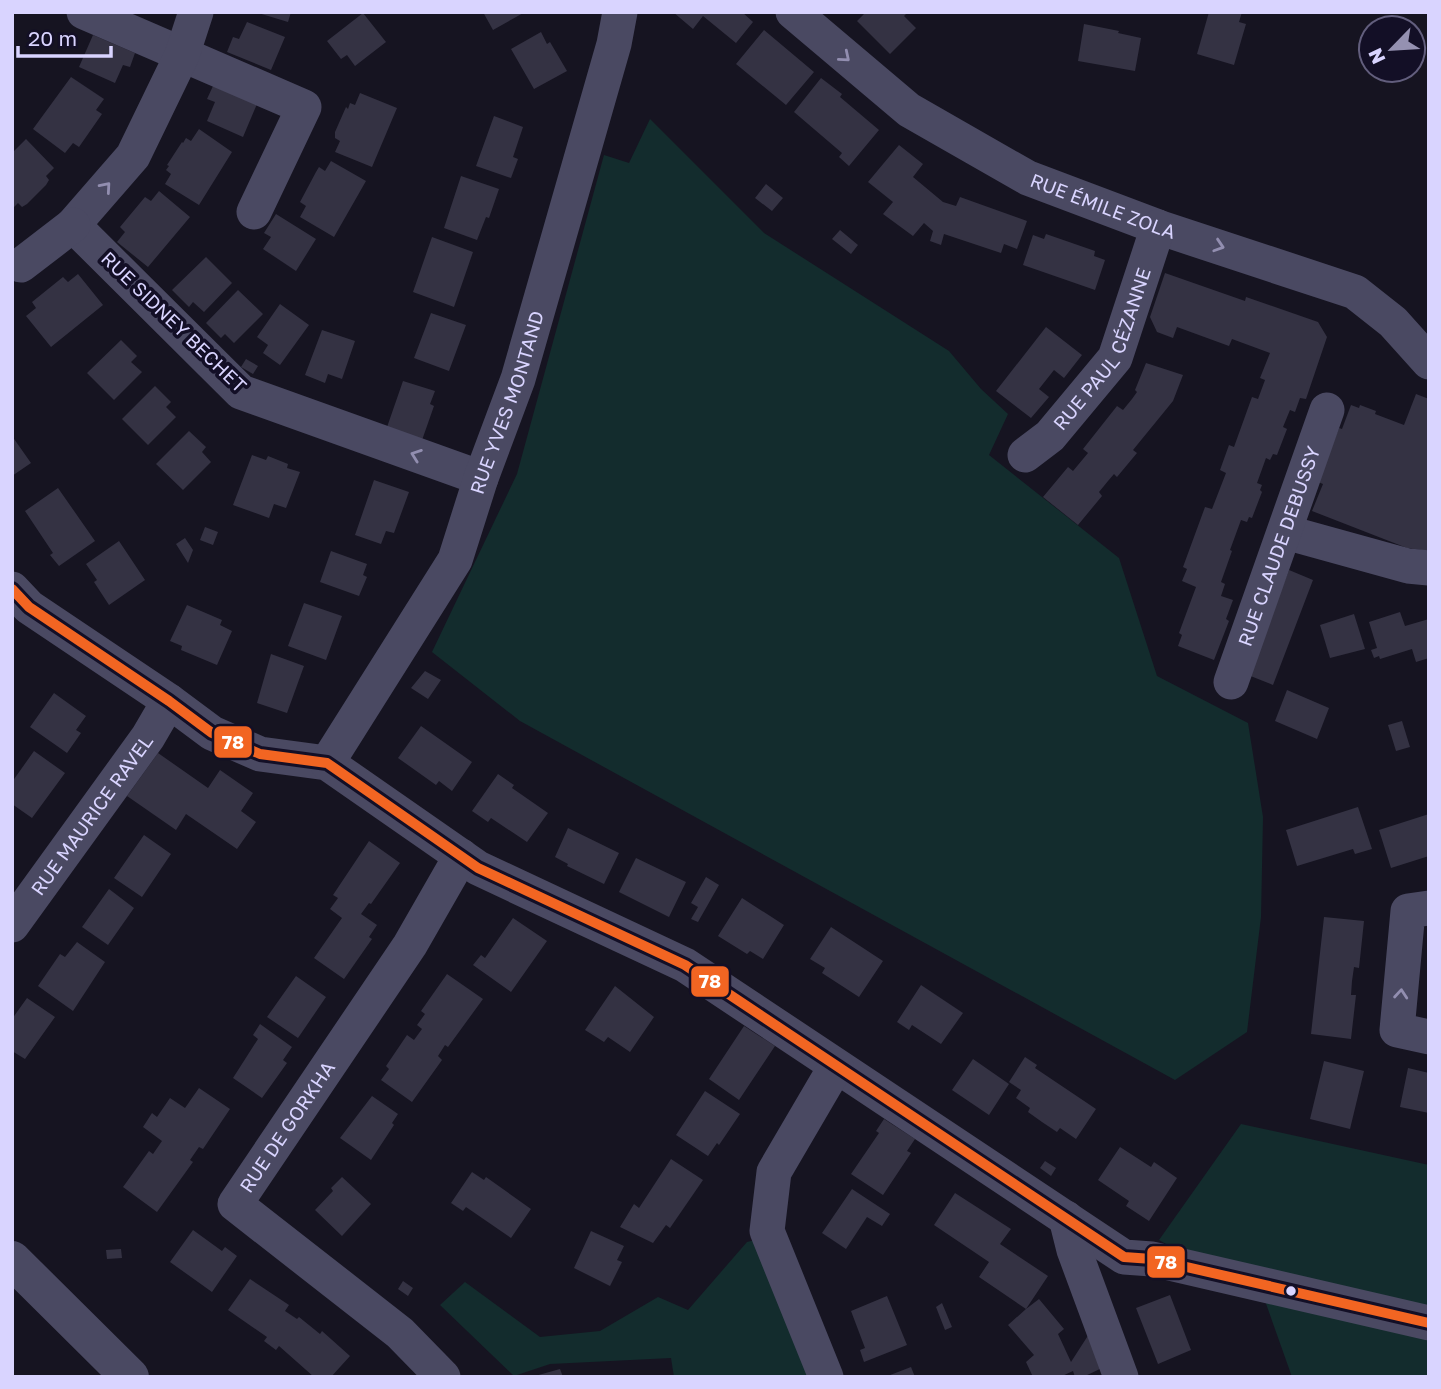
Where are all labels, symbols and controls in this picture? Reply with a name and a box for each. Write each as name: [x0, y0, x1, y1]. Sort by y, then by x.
scale bar: [18, 14, 110, 58]
north arrow: [1357, 14, 1427, 84]
text: 20 m: [28, 25, 77, 51]
text: N: [1363, 45, 1390, 68]
one-way arrow: [836, 49, 849, 61]
street label: RUE ÉMILE ZOLA: [1027, 168, 1179, 243]
one-way arrow: [98, 183, 110, 196]
one-way arrow: [1212, 238, 1225, 252]
street label: RUE SIDNEY BECHET: [97, 246, 252, 397]
street label: RUE PAUL CÉZANNE: [1048, 265, 1155, 434]
street label: RUE YVES MONTAND: [465, 308, 548, 497]
street label: RUE CLAUDE DEBUSSY: [1233, 443, 1324, 649]
one-way arrow: [411, 449, 423, 463]
line badge: 78: [213, 725, 253, 759]
street label: RUE MAURICE RAVEL: [26, 730, 157, 899]
text: 78: [222, 730, 244, 753]
line badge: 78: [690, 965, 730, 998]
text: 78: [699, 969, 721, 992]
one-way arrow: [1393, 988, 1408, 999]
street label: RUE DE GORKHA: [234, 1056, 339, 1197]
line badge: 78: [1146, 1245, 1186, 1279]
text: 78: [1155, 1250, 1177, 1273]
unlabelled marker: [1284, 1284, 1298, 1298]

